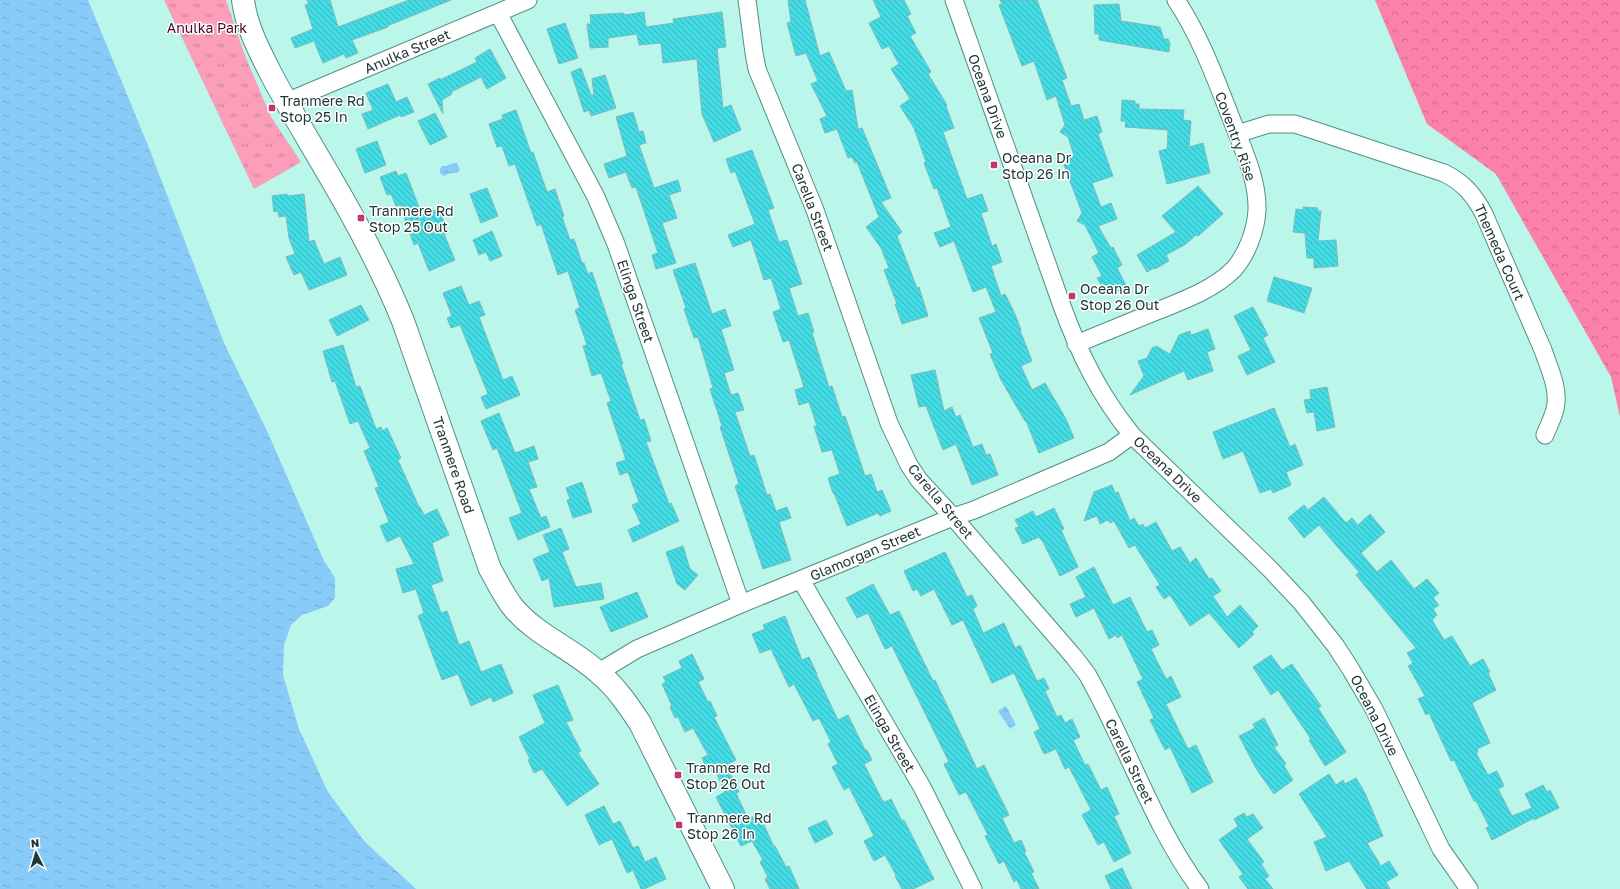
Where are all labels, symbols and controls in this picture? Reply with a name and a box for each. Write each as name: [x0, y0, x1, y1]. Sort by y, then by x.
park label: Anulka Park: [167, 19, 247, 36]
street label: Anulka Street: [362, 25, 452, 77]
street label: Oceana Drive: [965, 51, 1011, 141]
street label: Coventry Rise: [1212, 89, 1260, 183]
place label: Tranmere Rd Stop 25 In: [280, 92, 365, 125]
marker: Tranmere Rd Stop 25 In: [267, 103, 277, 113]
place label: Oceana Dr Stop 26 In: [1002, 149, 1072, 182]
marker: Oceana Dr Stop 26 In: [989, 160, 999, 170]
street label: Carella Street: [788, 161, 838, 253]
street label: Themeda Court: [1471, 201, 1529, 303]
place label: Tranmere Rd Stop 25 Out: [369, 202, 454, 235]
marker: Tranmere Rd Stop 25 Out: [356, 213, 366, 223]
street label: Elinga Street: [614, 257, 658, 345]
place label: Oceana Dr Stop 26 Out: [1080, 280, 1159, 313]
marker: Oceana Dr Stop 26 Out: [1067, 291, 1077, 301]
street label: Tranmere Road: [430, 414, 478, 516]
street label: Oceana Drive: [1130, 432, 1206, 506]
street label: Carella Street: [905, 460, 977, 542]
street label: Glamorgan Street: [807, 522, 923, 584]
street label: Oceana Drive: [1347, 672, 1403, 758]
street label: Elinga Street: [861, 691, 919, 775]
street label: Carella Street: [1102, 716, 1158, 806]
place label: Tranmere Rd Stop 26 Out: [686, 759, 771, 792]
marker: Tranmere Rd Stop 26 Out: [673, 770, 683, 780]
place label: Tranmere Rd Stop 26 In: [687, 809, 772, 842]
marker: Tranmere Rd Stop 26 In: [674, 820, 684, 830]
north arrow: [16, 833, 56, 873]
text: N: [30, 836, 40, 849]

